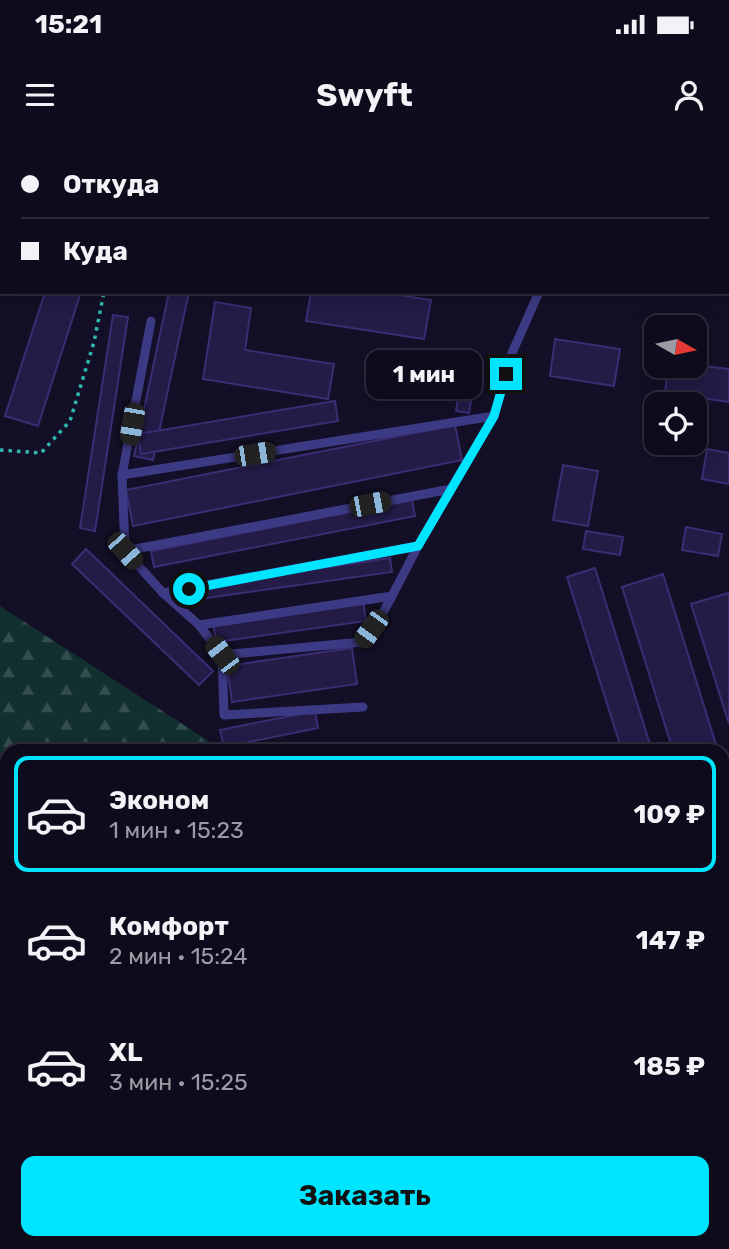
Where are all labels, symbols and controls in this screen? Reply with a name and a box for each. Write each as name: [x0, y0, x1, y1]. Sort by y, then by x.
text: 15:21: [35, 9, 102, 40]
icon: menu: [21, 76, 59, 114]
text: Swyft: [316, 76, 413, 114]
icon: person: [670, 76, 708, 114]
text: Откуда: [63, 169, 159, 200]
text: Куда: [63, 236, 128, 267]
north arrow: [644, 315, 707, 378]
map controls: [644, 315, 707, 455]
callout: 1 мин: [366, 350, 482, 398]
route end: [490, 358, 522, 390]
text: 1 мин: [393, 360, 455, 388]
button: locate: [644, 392, 707, 455]
car: [119, 401, 146, 447]
car: [233, 440, 278, 468]
car: [348, 490, 393, 518]
car: [104, 528, 147, 574]
route start: [173, 573, 205, 605]
car: [351, 606, 392, 652]
car: [201, 632, 244, 678]
icon: car: [25, 783, 88, 846]
text: Эконом: [109, 785, 209, 816]
text: 109 ₽: [633, 799, 705, 830]
text: 1 мин · 15:23: [109, 816, 244, 844]
icon: car: [25, 909, 88, 972]
text: Комфорт: [109, 911, 229, 942]
text: 147 ₽: [636, 925, 705, 956]
text: 2 мин · 15:24: [109, 942, 248, 970]
icon: car: [25, 1035, 88, 1098]
text: XL: [109, 1037, 142, 1068]
text: 185 ₽: [633, 1051, 705, 1082]
text: 3 мин · 15:25: [109, 1068, 248, 1096]
button: Заказать: [21, 1156, 709, 1236]

